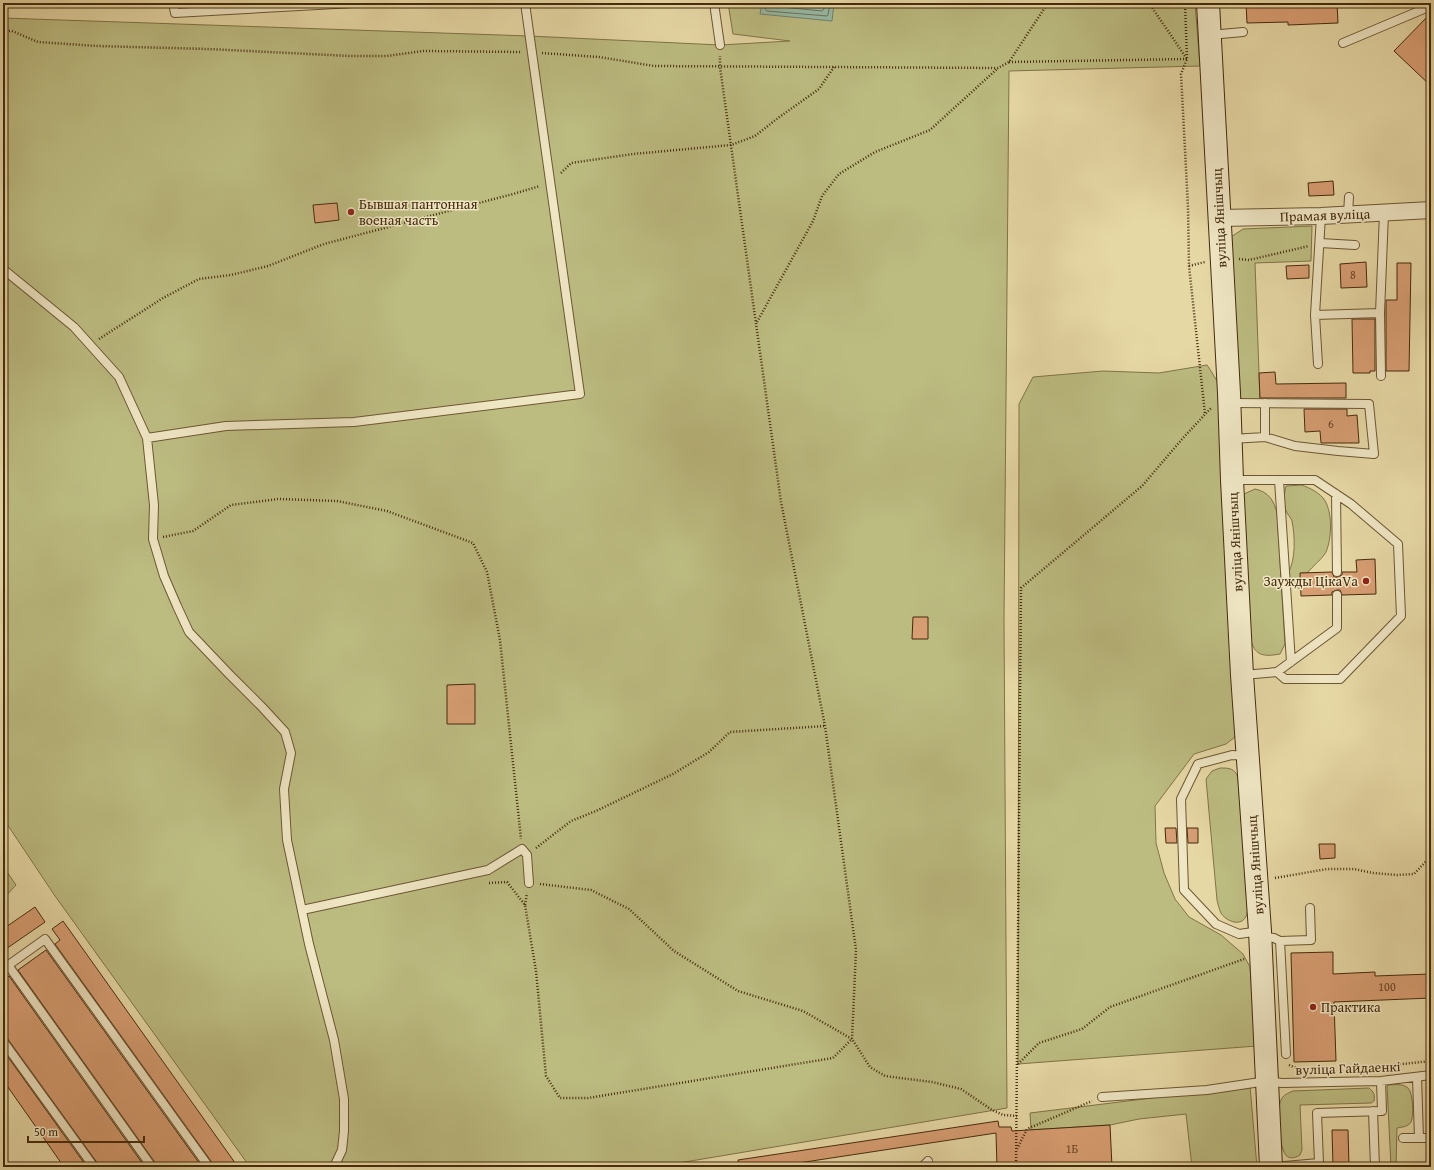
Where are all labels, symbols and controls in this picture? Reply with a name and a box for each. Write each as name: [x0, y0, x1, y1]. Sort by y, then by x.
street label: вуліца Янішчыц: [1206, 168, 1232, 268]
place label: Бывшая пантонная военая часть: [359, 194, 478, 230]
street label: Прамая вуліца: [1280, 203, 1371, 227]
marker: Бывшая пантонная военая часть: [346, 207, 356, 217]
house number: 8: [1350, 266, 1356, 283]
house number: 6: [1328, 415, 1334, 432]
street label: вуліца Янішчыц: [1222, 492, 1248, 592]
place label: Заужды ЦікаVа: [1263, 571, 1358, 591]
marker: Заужды ЦікаVа: [1361, 576, 1371, 586]
street label: вуліца Янішчыц: [1242, 815, 1268, 915]
house number: 100: [1378, 978, 1396, 995]
place label: Практика: [1321, 997, 1381, 1017]
marker: Практика: [1308, 1002, 1318, 1012]
street label: вуліца Гайдаенкі: [1295, 1056, 1401, 1080]
scale bar: [28, 1118, 144, 1144]
text: 50 m: [34, 1123, 58, 1140]
house number: 1Б: [1066, 1140, 1078, 1157]

